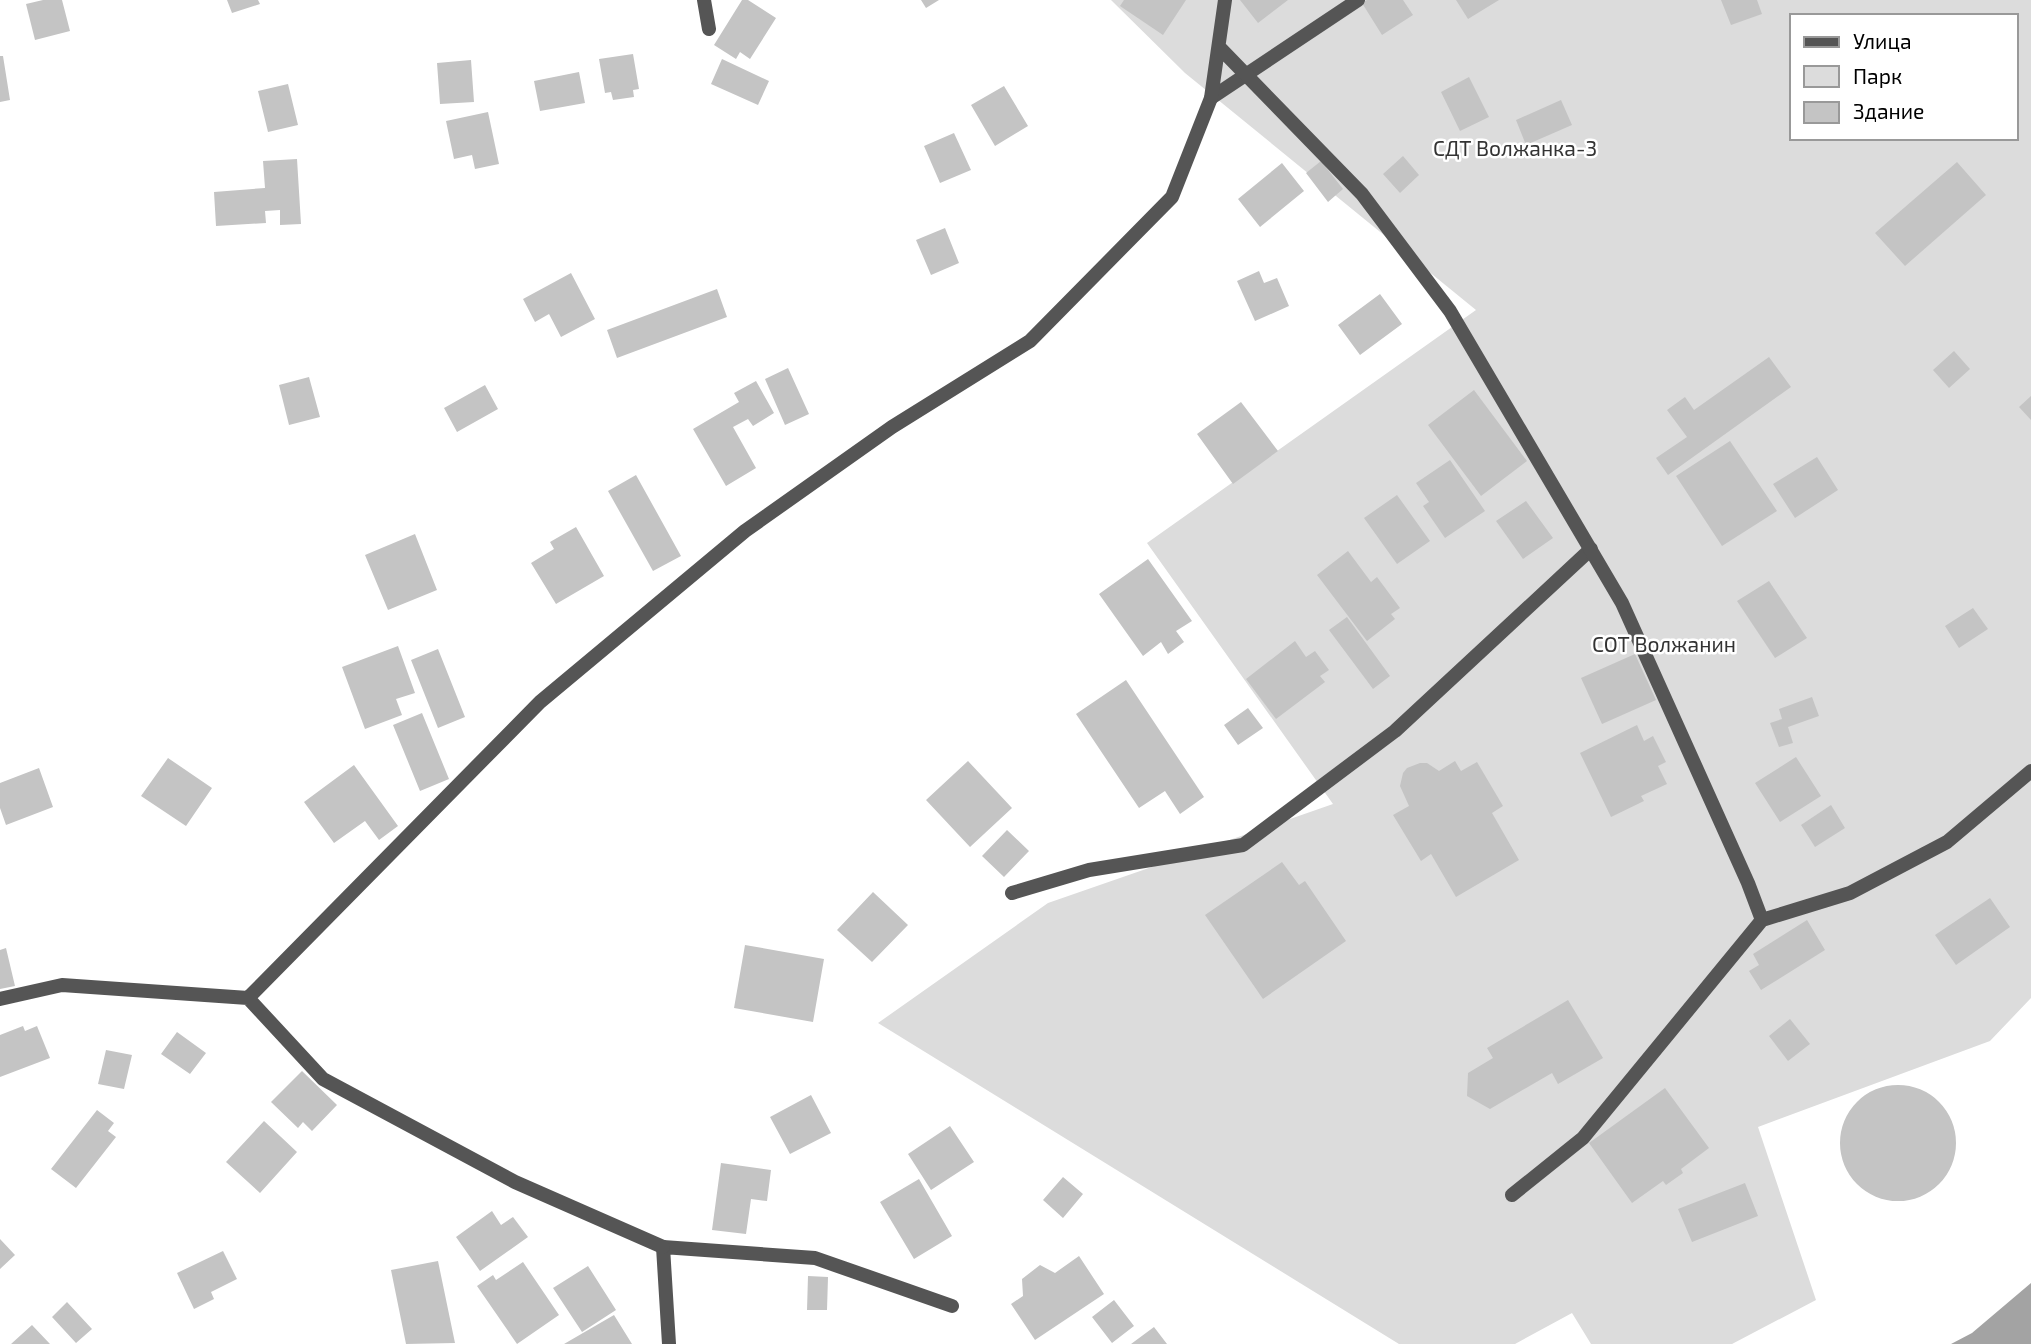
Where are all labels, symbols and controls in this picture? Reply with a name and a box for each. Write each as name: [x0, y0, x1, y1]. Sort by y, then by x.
legend: [1790, 14, 2017, 140]
text: Улица: [1853, 28, 1912, 53]
text: Парк: [1853, 63, 1902, 88]
text: Здание: [1853, 98, 1924, 123]
park label: СДТ Волжанка-3: [1433, 135, 1597, 160]
park label: СОТ Волжанин: [1592, 631, 1736, 656]

